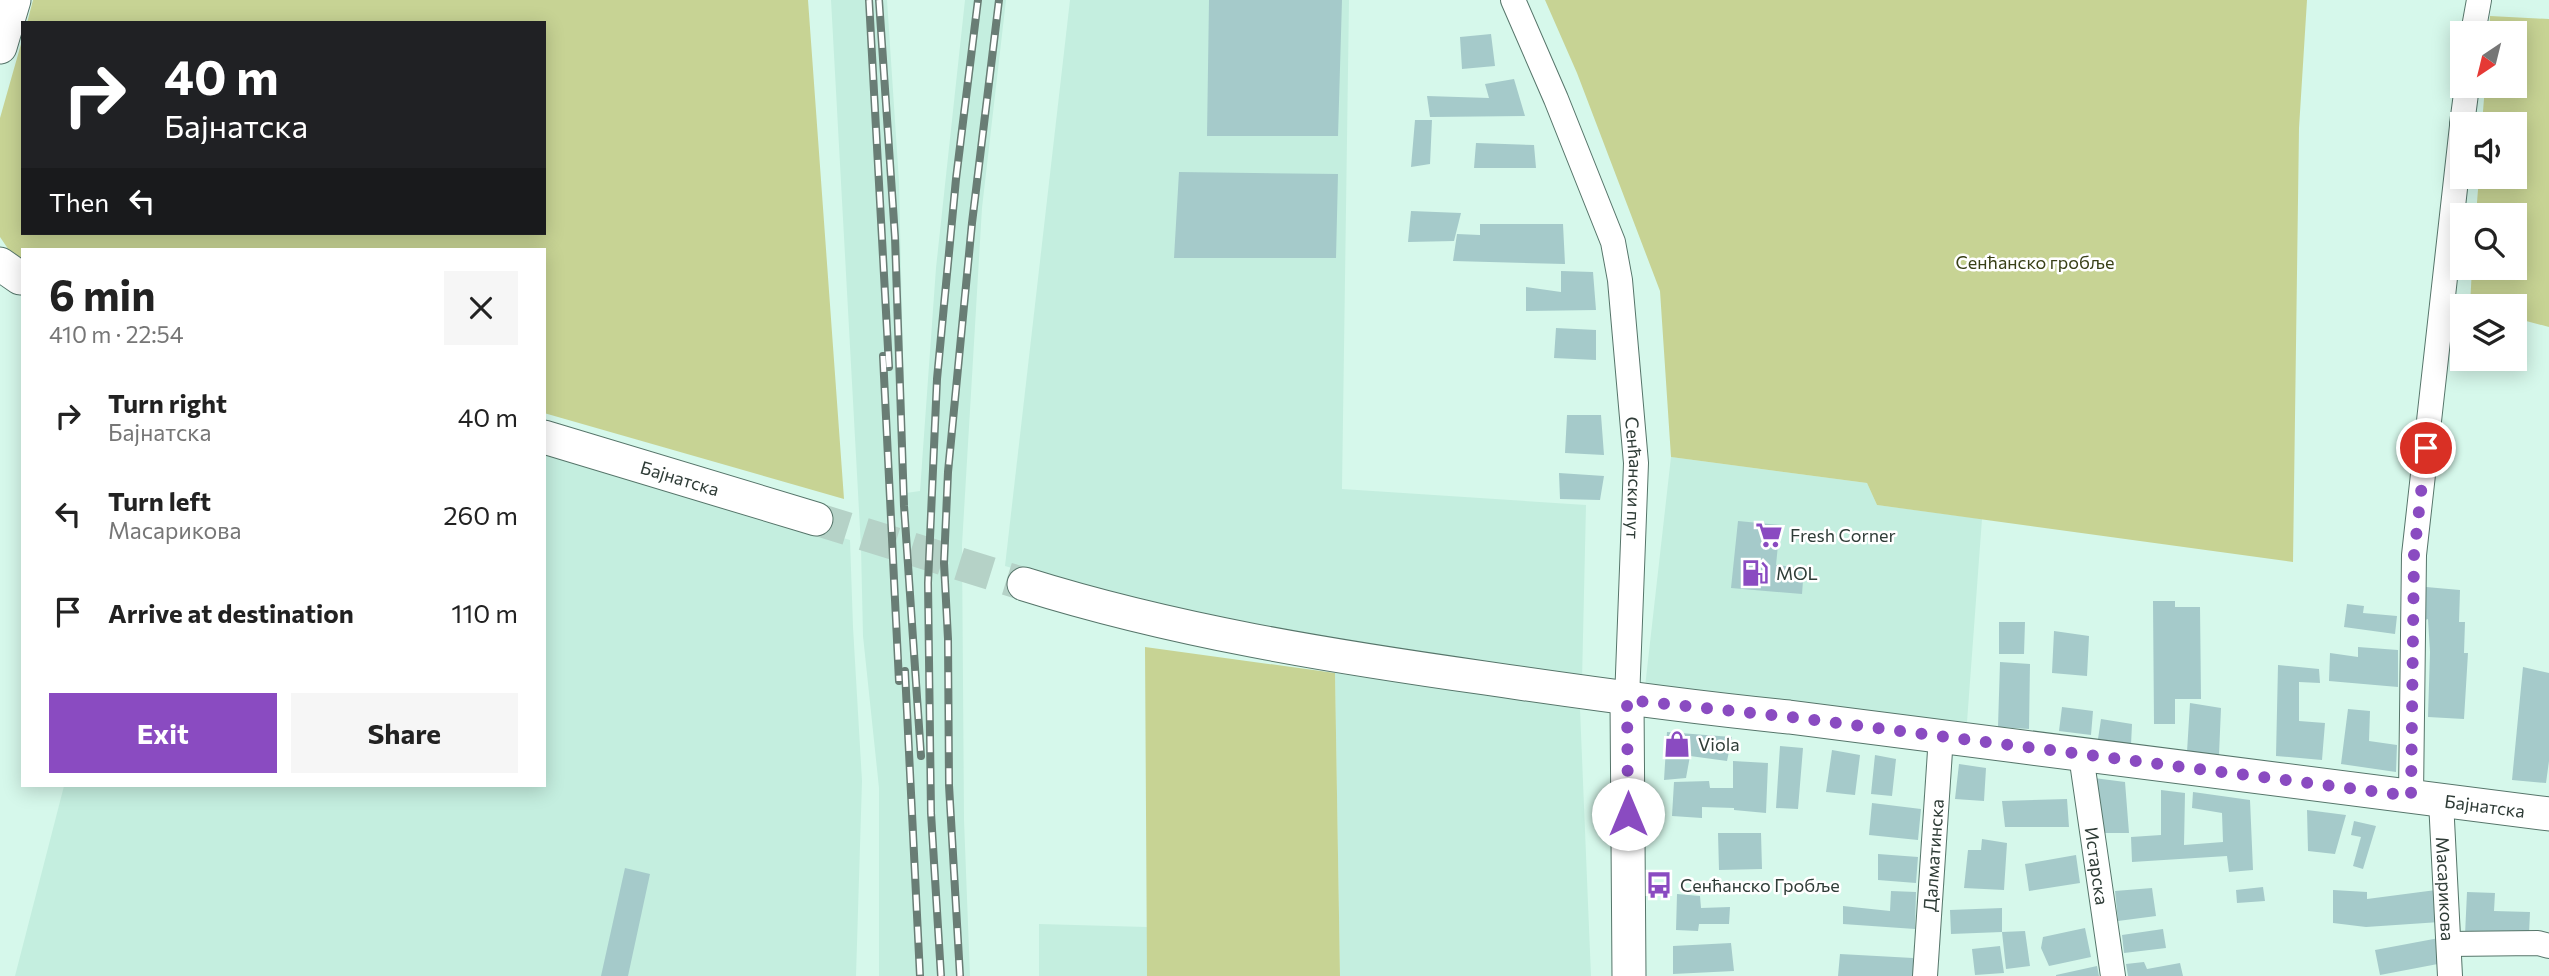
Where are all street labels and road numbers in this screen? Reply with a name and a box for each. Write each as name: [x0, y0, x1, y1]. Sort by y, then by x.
street label: Сенћански пут: [1621, 416, 1647, 540]
street label: Бајнатска: [638, 456, 722, 500]
street label: Бајнатска: [2443, 790, 2526, 822]
street label: Далматинска: [1918, 798, 1948, 912]
street label: Истарска: [2081, 825, 2114, 906]
street label: Масарикова: [2432, 836, 2459, 942]

